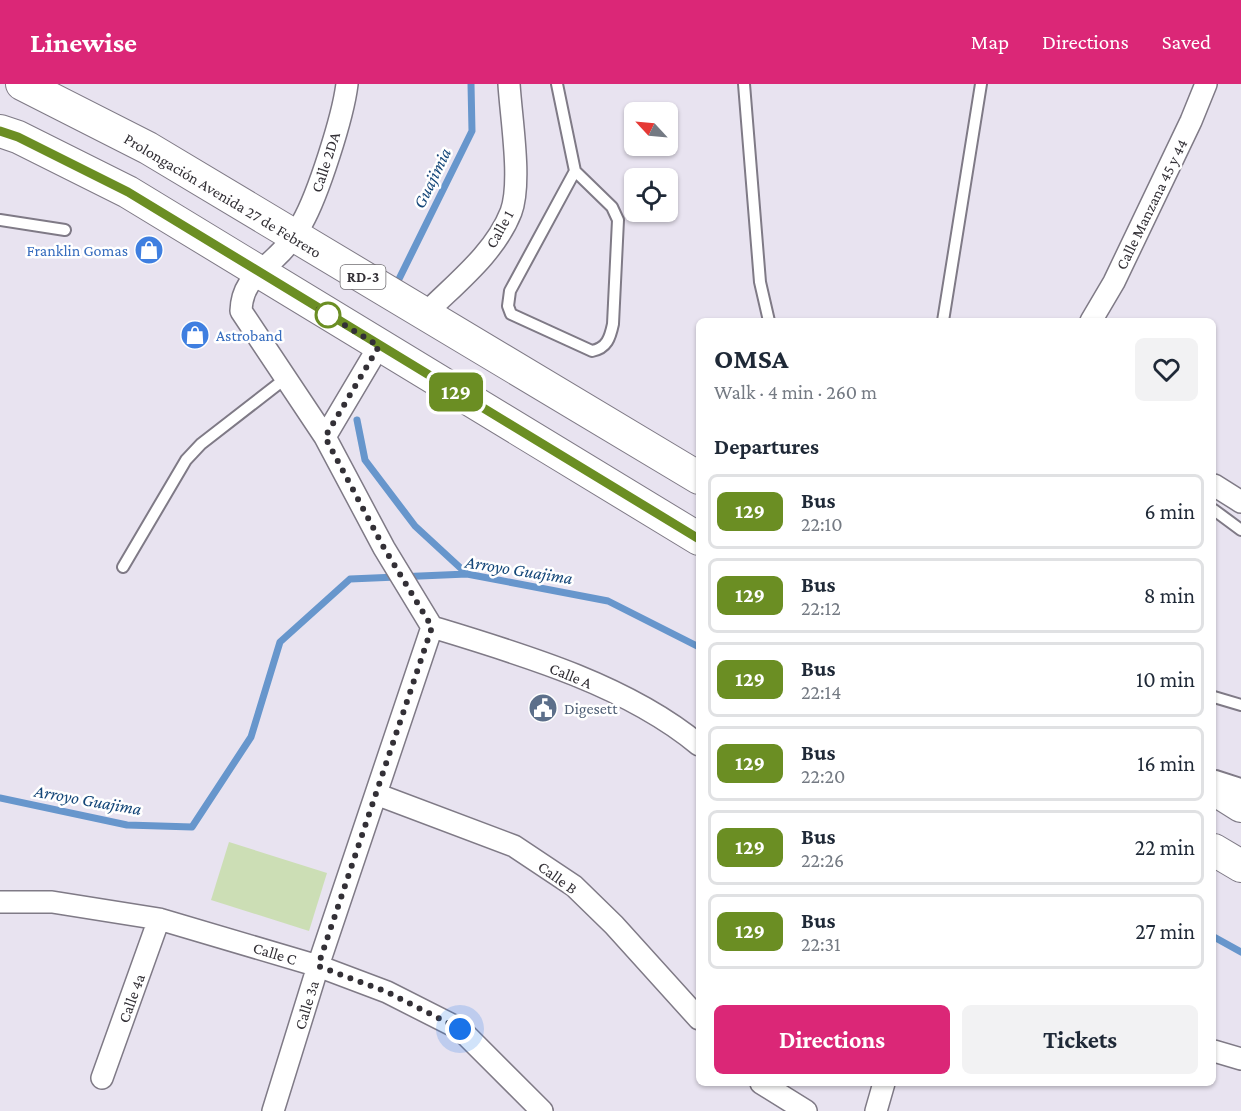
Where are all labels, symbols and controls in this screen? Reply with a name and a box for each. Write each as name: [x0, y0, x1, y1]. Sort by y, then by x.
text: Linewise: [30, 27, 137, 58]
text: Map: [971, 30, 1009, 54]
text: Directions: [1042, 30, 1129, 54]
text: Saved: [1162, 30, 1211, 54]
north arrow: [624, 102, 678, 156]
map controls: [624, 102, 678, 222]
street label: Calle 2DA: [308, 129, 343, 195]
street label: Prolongación Avenida 27 de Febrero: [121, 130, 324, 262]
street label: Calle Manzana 45 y 44: [1112, 136, 1191, 273]
water label: Guajimia: [409, 144, 456, 212]
button: locate: [624, 168, 678, 222]
street label: Calle 1: [482, 207, 517, 251]
shop icon: Franklin Gomas: [133, 234, 165, 266]
place label: Franklin Gomas: [27, 242, 128, 259]
road number: RD-3: [340, 265, 386, 289]
unlabelled marker: [315, 302, 341, 328]
shop icon: Astroband: [179, 319, 211, 351]
place label: Astroband: [216, 327, 283, 344]
button: heart: [1135, 338, 1198, 401]
text: OMSA: [714, 343, 788, 374]
line badge: 129: [422, 372, 490, 412]
text: 129: [441, 380, 471, 404]
text: Walk · 4 min · 260 m: [714, 381, 877, 403]
text: Departures: [714, 434, 819, 459]
text: Bus: [801, 488, 835, 513]
text: 129: [735, 499, 765, 523]
text: 6 min: [1144, 499, 1195, 524]
text: 22:10: [801, 513, 842, 535]
water label: Arroyo Guajima: [463, 551, 575, 589]
text: Bus: [801, 572, 835, 597]
text: 129: [735, 583, 765, 607]
text: 8 min: [1144, 583, 1195, 608]
text: 22:12: [801, 597, 841, 619]
text: Bus: [801, 656, 835, 681]
street label: Calle A: [547, 659, 595, 692]
text: 129: [735, 667, 765, 691]
text: 10 min: [1136, 667, 1195, 692]
text: 22:14: [801, 681, 841, 703]
public building icon: Digesett: [527, 692, 559, 724]
place label: Digesett: [564, 700, 618, 718]
text: Bus: [801, 740, 835, 765]
text: 129: [735, 751, 765, 775]
text: 16 min: [1137, 751, 1195, 776]
text: 22:20: [801, 765, 845, 787]
water label: Arroyo Guajima: [32, 781, 144, 820]
text: Bus: [801, 824, 835, 849]
text: 129: [735, 835, 765, 859]
text: 22 min: [1135, 835, 1195, 860]
text: 22:26: [801, 849, 844, 871]
street label: Calle B: [535, 858, 581, 897]
text: Bus: [801, 908, 835, 933]
text: 129: [735, 919, 765, 943]
text: 27 min: [1135, 919, 1195, 944]
text: 22:31: [801, 933, 841, 955]
street label: Calle C: [251, 939, 299, 968]
street label: Calle 4a: [115, 971, 148, 1025]
street label: Calle 3a: [291, 978, 322, 1032]
button: Directions: [714, 1005, 950, 1074]
button: Tickets: [962, 1005, 1198, 1074]
your location: [445, 1014, 475, 1044]

